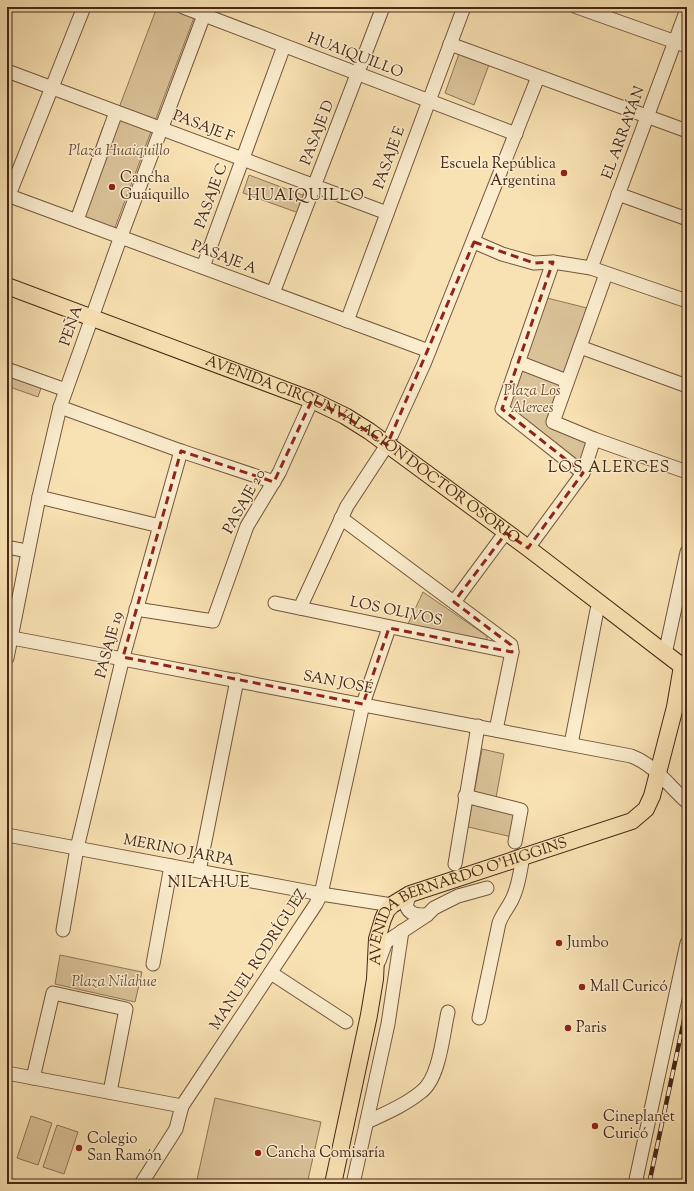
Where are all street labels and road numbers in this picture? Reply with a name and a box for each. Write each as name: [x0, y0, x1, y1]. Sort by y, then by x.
street label: HUAIQUILLO: [304, 28, 406, 84]
street label: EL ARRAYÁN: [596, 83, 651, 183]
street label: PASAJE D: [296, 97, 340, 168]
street label: PASAJE F: [169, 106, 237, 149]
street label: PASAJE E: [369, 124, 411, 192]
street label: PASAJE C: [190, 160, 234, 232]
street label: PASAJE A: [188, 236, 260, 280]
street label: PEÑA: [54, 303, 89, 349]
street label: AVENIDA CIRCUNVALACIÓN DOCTOR OSORIO: [202, 351, 524, 549]
street label: PASAJE 20: [219, 466, 271, 538]
street label: LOS OLIVOS: [348, 592, 444, 632]
street label: PASAJE 19: [91, 609, 129, 681]
street label: SAN JOSÉ: [301, 665, 375, 700]
street label: MERINO JARPA: [122, 830, 236, 872]
street label: AVENIDA BERNARDO O'HIGGINS: [365, 832, 570, 966]
street label: MANUEL RODRÍGUEZ: [205, 884, 313, 1035]

